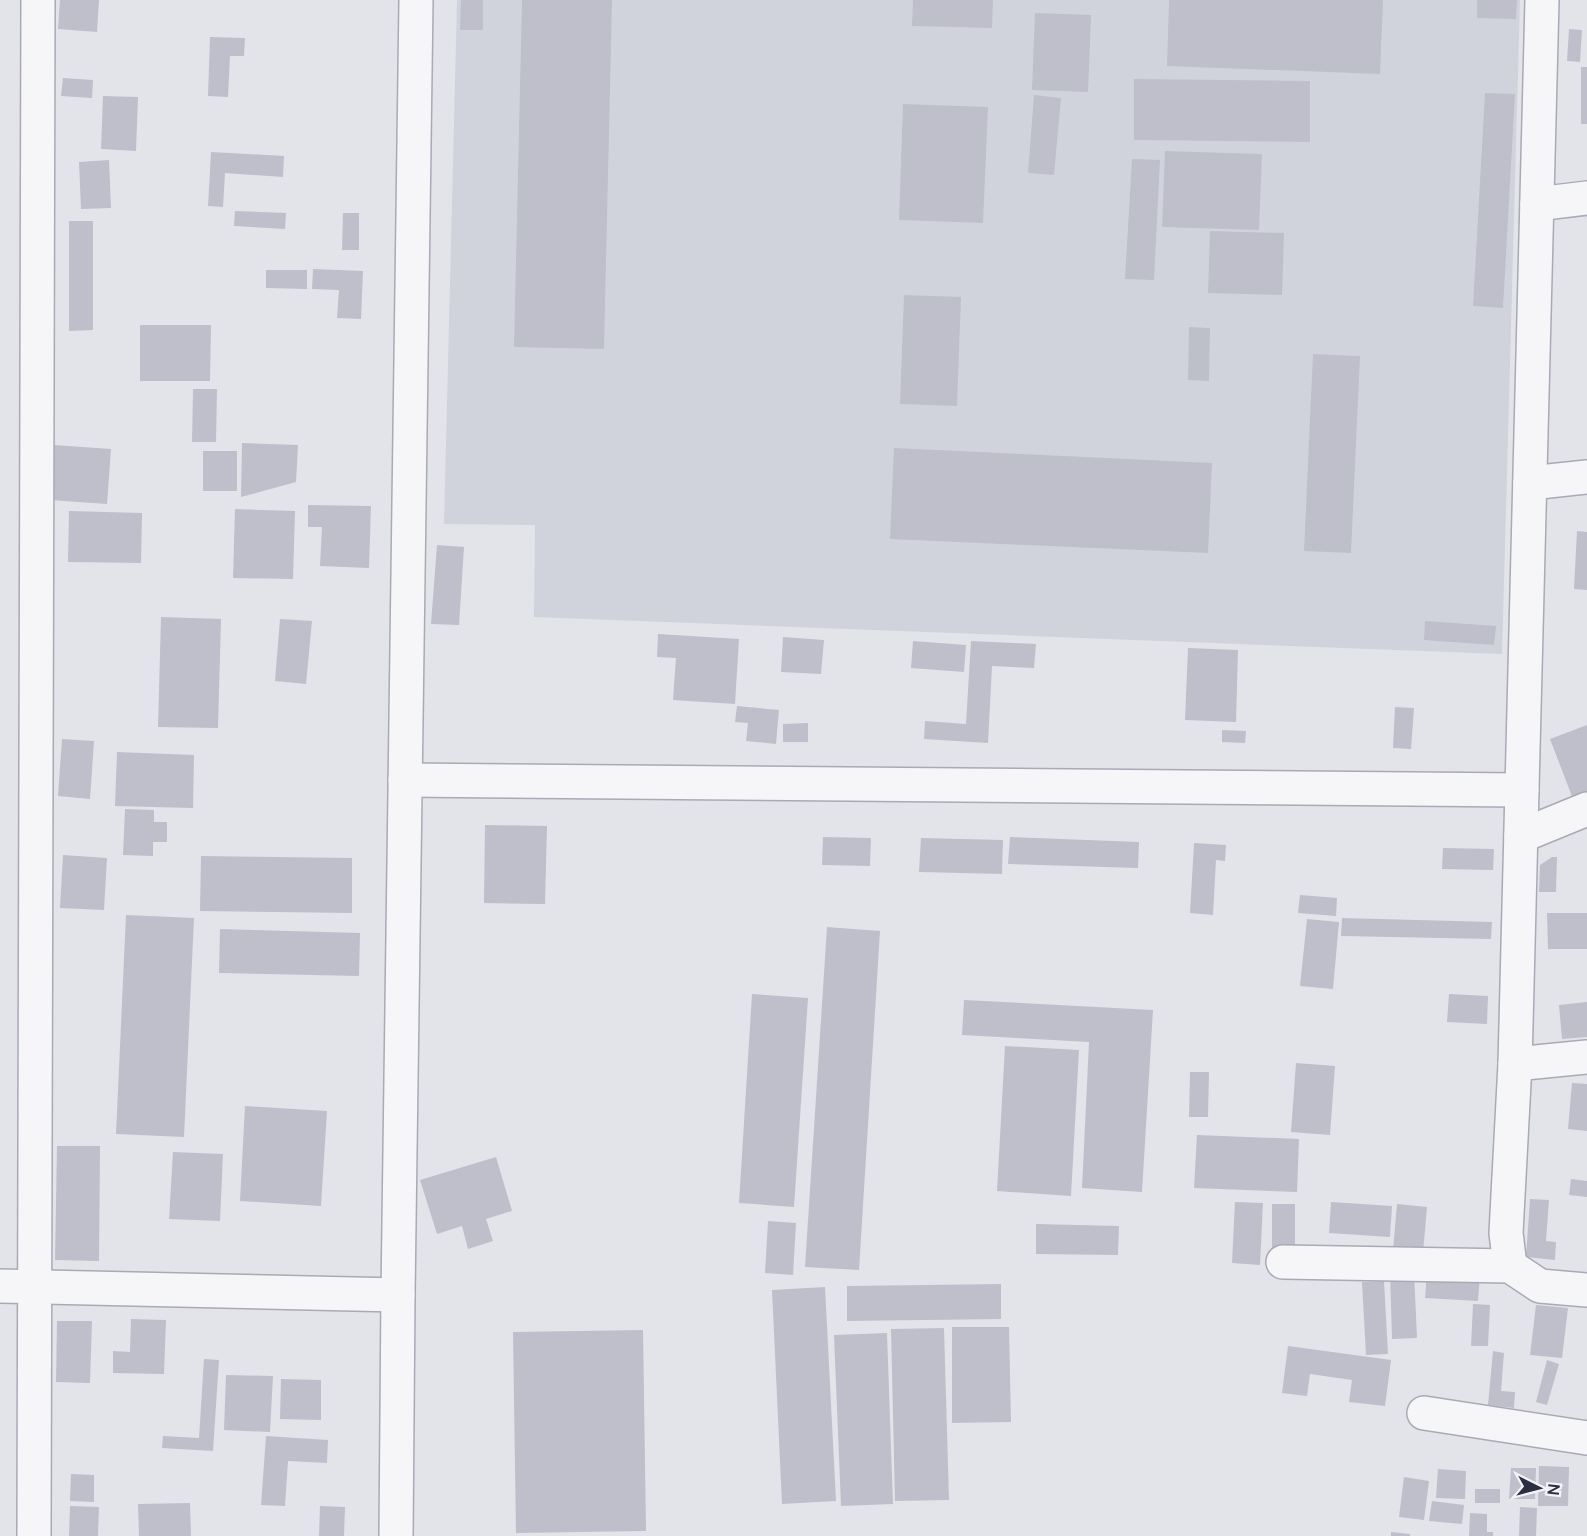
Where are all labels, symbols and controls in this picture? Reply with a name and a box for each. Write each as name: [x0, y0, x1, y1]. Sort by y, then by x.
north arrow: [1509, 1458, 1569, 1518]
text: N: [1542, 1483, 1565, 1496]

